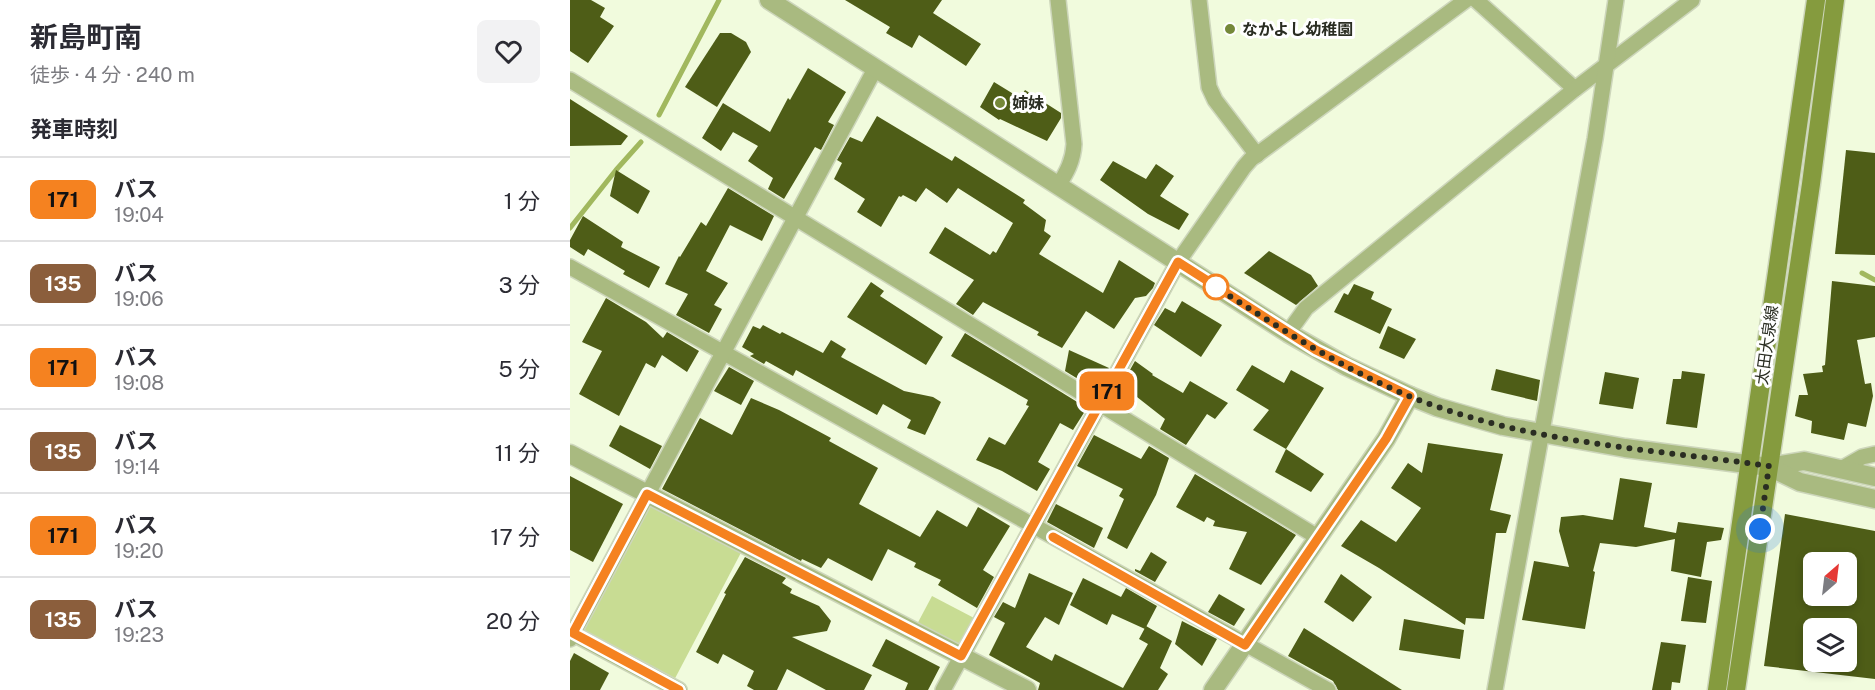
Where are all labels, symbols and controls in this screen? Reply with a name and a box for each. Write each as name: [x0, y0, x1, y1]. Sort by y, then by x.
text: 新島町南: [30, 20, 142, 53]
button: heart: [477, 20, 540, 83]
place label: なかよし幼稚園: [1242, 20, 1353, 39]
marker: なかよし幼稚園: [1223, 22, 1237, 36]
text: 徒歩 · 4 分 · 240 m: [30, 63, 195, 87]
place label: 姉妹: [1012, 94, 1044, 113]
marker: 姉妹: [993, 96, 1007, 110]
text: 発車時刻: [30, 116, 118, 142]
text: バス: [114, 176, 158, 202]
text: 171: [47, 187, 79, 212]
text: 1 分: [504, 188, 540, 214]
text: 19:04: [114, 203, 164, 227]
text: バス: [114, 260, 158, 286]
text: 135: [44, 271, 82, 296]
text: 3 分: [499, 272, 540, 298]
unlabelled marker: [1203, 274, 1229, 300]
text: 19:06: [114, 287, 164, 311]
street label: 太田大泉線: [1752, 304, 1782, 386]
text: バス: [114, 344, 158, 370]
text: 171: [47, 355, 79, 380]
text: 5 分: [499, 356, 540, 382]
text: 19:08: [114, 371, 164, 395]
line badge: 171: [1072, 372, 1142, 410]
text: 171: [1091, 379, 1123, 404]
text: バス: [114, 428, 158, 454]
text: 135: [44, 439, 82, 464]
text: 11 分: [495, 440, 540, 466]
text: 19:14: [114, 455, 160, 479]
text: バス: [114, 512, 158, 538]
your location: [1745, 514, 1775, 544]
text: 171: [47, 523, 79, 548]
text: 17 分: [490, 524, 540, 550]
text: 19:20: [114, 539, 164, 563]
north arrow: [1803, 552, 1857, 606]
map controls: [1803, 552, 1857, 672]
text: バス: [114, 596, 158, 622]
text: 135: [44, 607, 82, 632]
text: 20 分: [486, 608, 540, 634]
button: layers: [1803, 618, 1857, 672]
text: 19:23: [114, 623, 164, 647]

